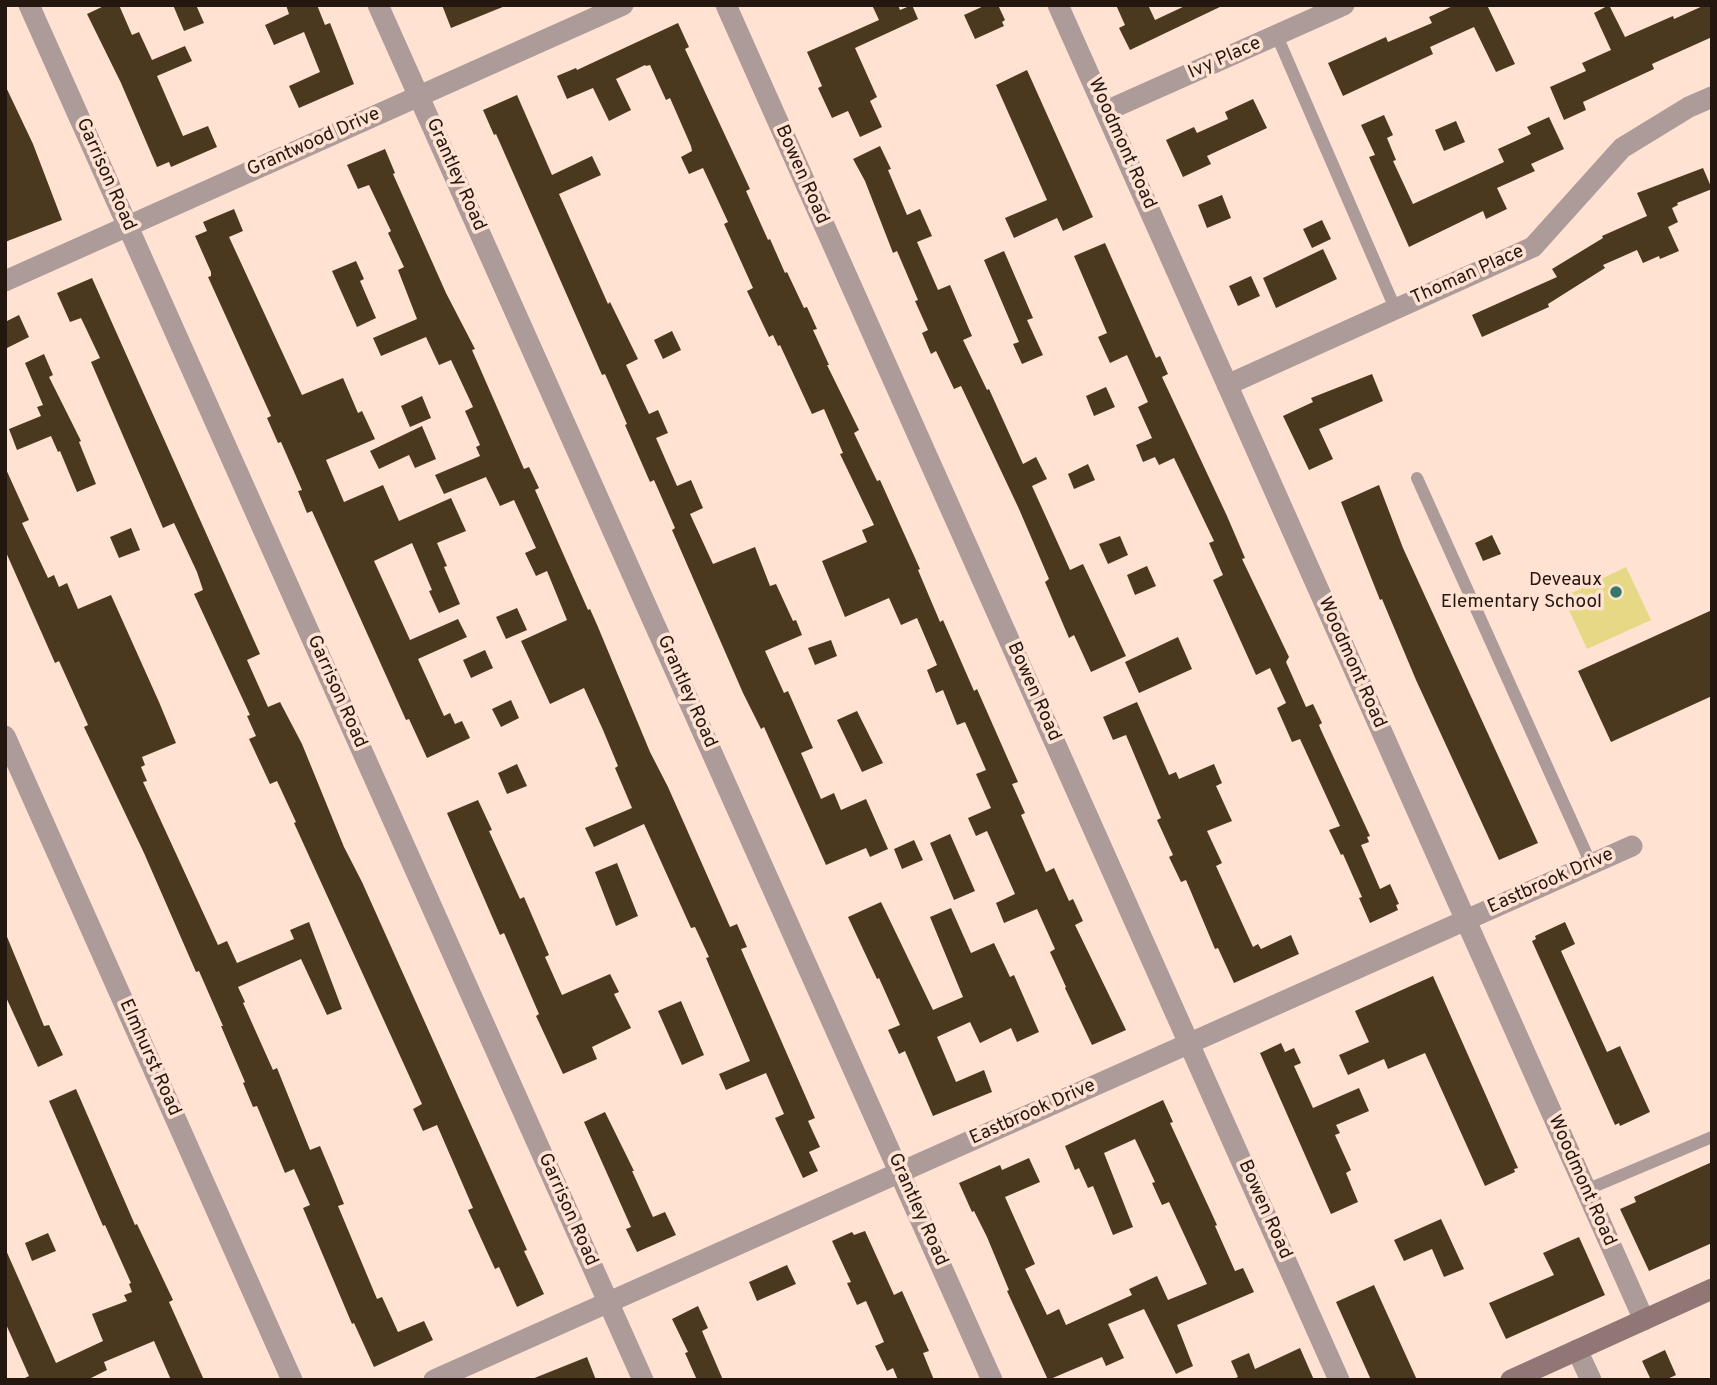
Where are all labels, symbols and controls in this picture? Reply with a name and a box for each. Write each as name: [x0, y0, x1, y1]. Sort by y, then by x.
street label: Ivy Place: [1185, 33, 1265, 85]
street label: Woodmont Road: [1082, 75, 1160, 213]
street label: Grantwood Drive: [244, 104, 384, 182]
street label: Garrison Road: [70, 115, 140, 235]
street label: Grantley Road: [420, 115, 490, 235]
street label: Bowen Road: [769, 122, 833, 228]
street label: Thoman Place: [1408, 241, 1528, 311]
place label: Deveaux Elementary School: [1441, 570, 1602, 614]
marker: Deveaux Elementary School: [1608, 584, 1624, 600]
street label: Woodmont Road: [1312, 594, 1390, 732]
street label: Garrison Road: [301, 632, 371, 752]
street label: Grantley Road: [651, 632, 721, 752]
street label: Bowen Road: [1001, 639, 1065, 745]
street label: Eastbrook Drive: [1485, 844, 1617, 920]
street label: Elmhurst Road: [113, 996, 185, 1120]
street label: Eastbrook Drive: [967, 1075, 1099, 1151]
street label: Woodmont Road: [1542, 1112, 1620, 1250]
street label: Garrison Road: [532, 1150, 602, 1270]
street label: Grantley Road: [882, 1150, 952, 1270]
street label: Bowen Road: [1232, 1157, 1296, 1263]

